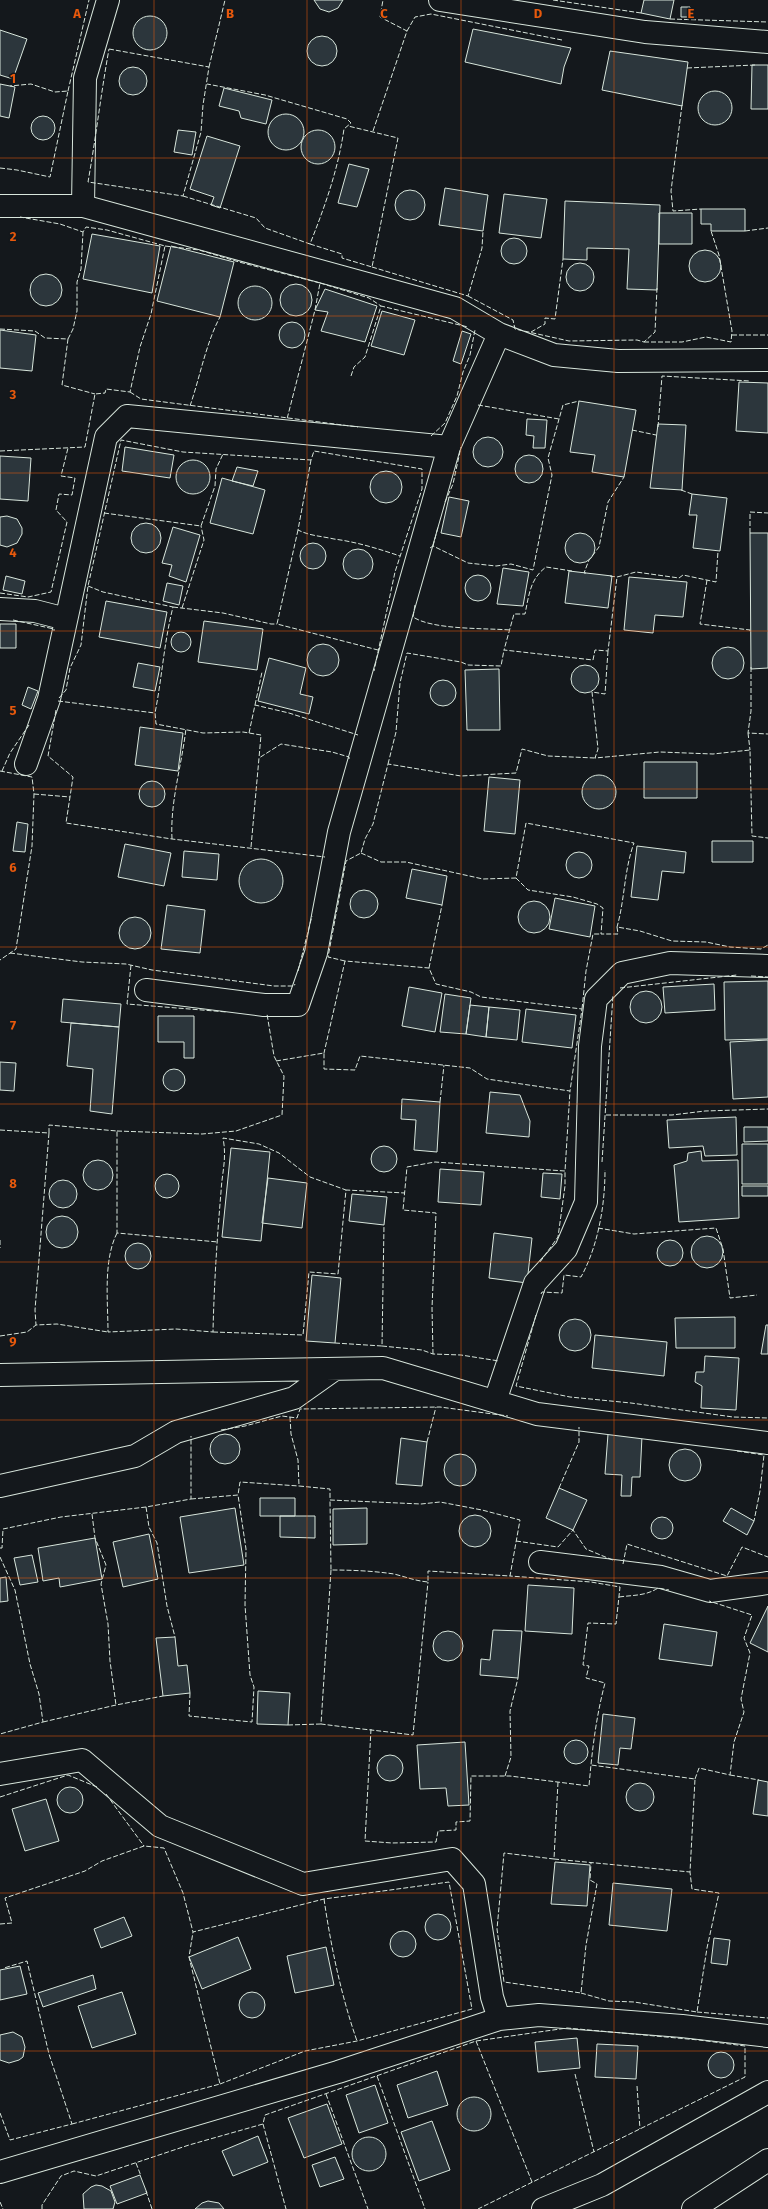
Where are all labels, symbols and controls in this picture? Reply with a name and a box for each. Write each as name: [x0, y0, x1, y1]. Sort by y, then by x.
text: A: [72, 6, 81, 21]
text: B: [226, 6, 234, 21]
text: C: [380, 6, 388, 21]
text: D: [534, 6, 543, 21]
text: E: [688, 6, 695, 21]
text: 1: [10, 71, 16, 86]
text: 2: [10, 229, 17, 244]
text: 3: [9, 387, 17, 402]
text: 4: [9, 545, 17, 560]
text: 5: [10, 703, 17, 718]
text: 6: [9, 860, 17, 875]
text: 7: [10, 1018, 16, 1033]
text: 8: [9, 1176, 17, 1191]
text: 9: [9, 1334, 17, 1349]

